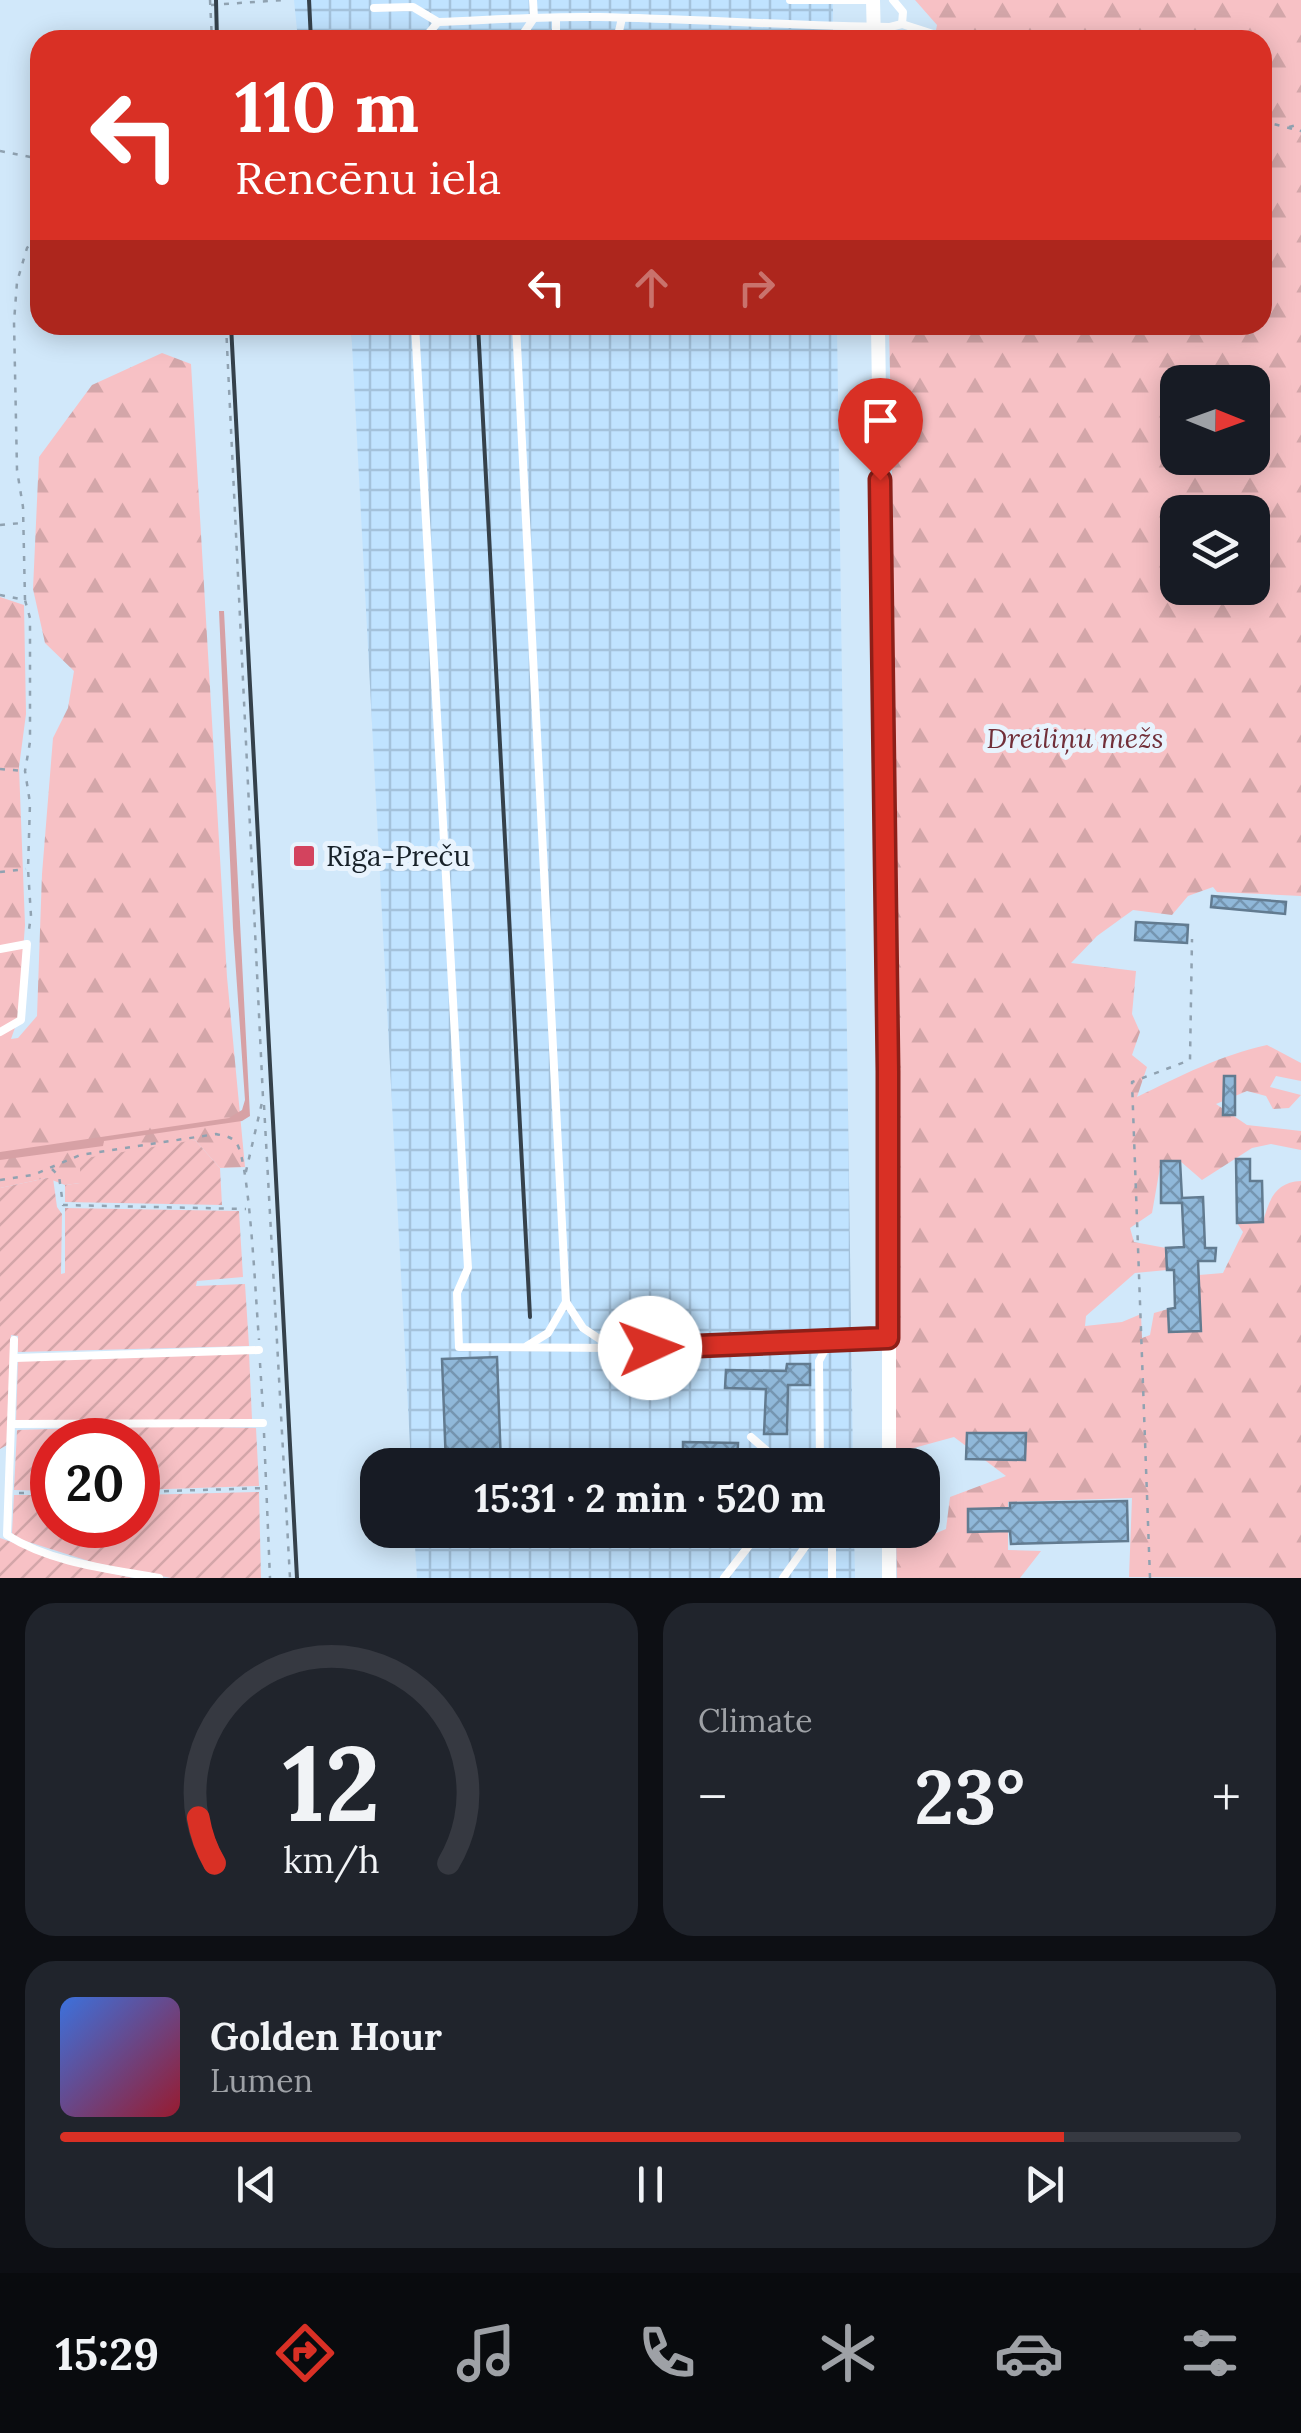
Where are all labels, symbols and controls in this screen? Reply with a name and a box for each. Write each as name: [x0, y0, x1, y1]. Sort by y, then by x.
text: 110 m: [235, 62, 419, 151]
icon: left: [70, 70, 200, 200]
text: Rencēnu iela: [235, 149, 501, 206]
icon: left: [519, 260, 574, 315]
icon: ahead: [624, 260, 679, 315]
icon: right: [729, 260, 784, 315]
north arrow: [1160, 365, 1270, 475]
map controls: [1160, 365, 1270, 605]
pin: [838, 378, 923, 481]
icon: arrive: [853, 393, 908, 448]
button: layers: [1160, 495, 1270, 605]
park label: Dreiliņu mežs: [987, 720, 1163, 756]
place label: Rīga-Preču: [326, 838, 470, 874]
marker: Rīga-Preču: [291, 843, 317, 869]
position arrow: [598, 1296, 702, 1400]
speed limit sign: 20: [30, 1418, 160, 1548]
text: 15:31 · 2 min · 520 m: [474, 1474, 826, 1522]
text: Climate: [698, 1700, 813, 1741]
text: 12: [283, 1716, 380, 1849]
text: 23°: [914, 1749, 1025, 1845]
text: −: [698, 1762, 727, 1832]
text: +: [1212, 1762, 1241, 1832]
text: km/h: [283, 1837, 380, 1883]
text: Golden Hour: [210, 2012, 442, 2060]
text: Lumen: [210, 2060, 313, 2101]
icon: previous: [229, 2157, 284, 2212]
icon: pause: [623, 2157, 678, 2212]
icon: next: [1017, 2157, 1072, 2212]
icon: directions: [270, 2318, 340, 2388]
icon: music: [451, 2318, 521, 2388]
icon: phone: [632, 2318, 702, 2388]
icon: climate: [813, 2318, 883, 2388]
icon: car: [994, 2318, 1064, 2388]
icon: filters: [1175, 2318, 1245, 2388]
text: 15:29: [56, 2325, 159, 2382]

